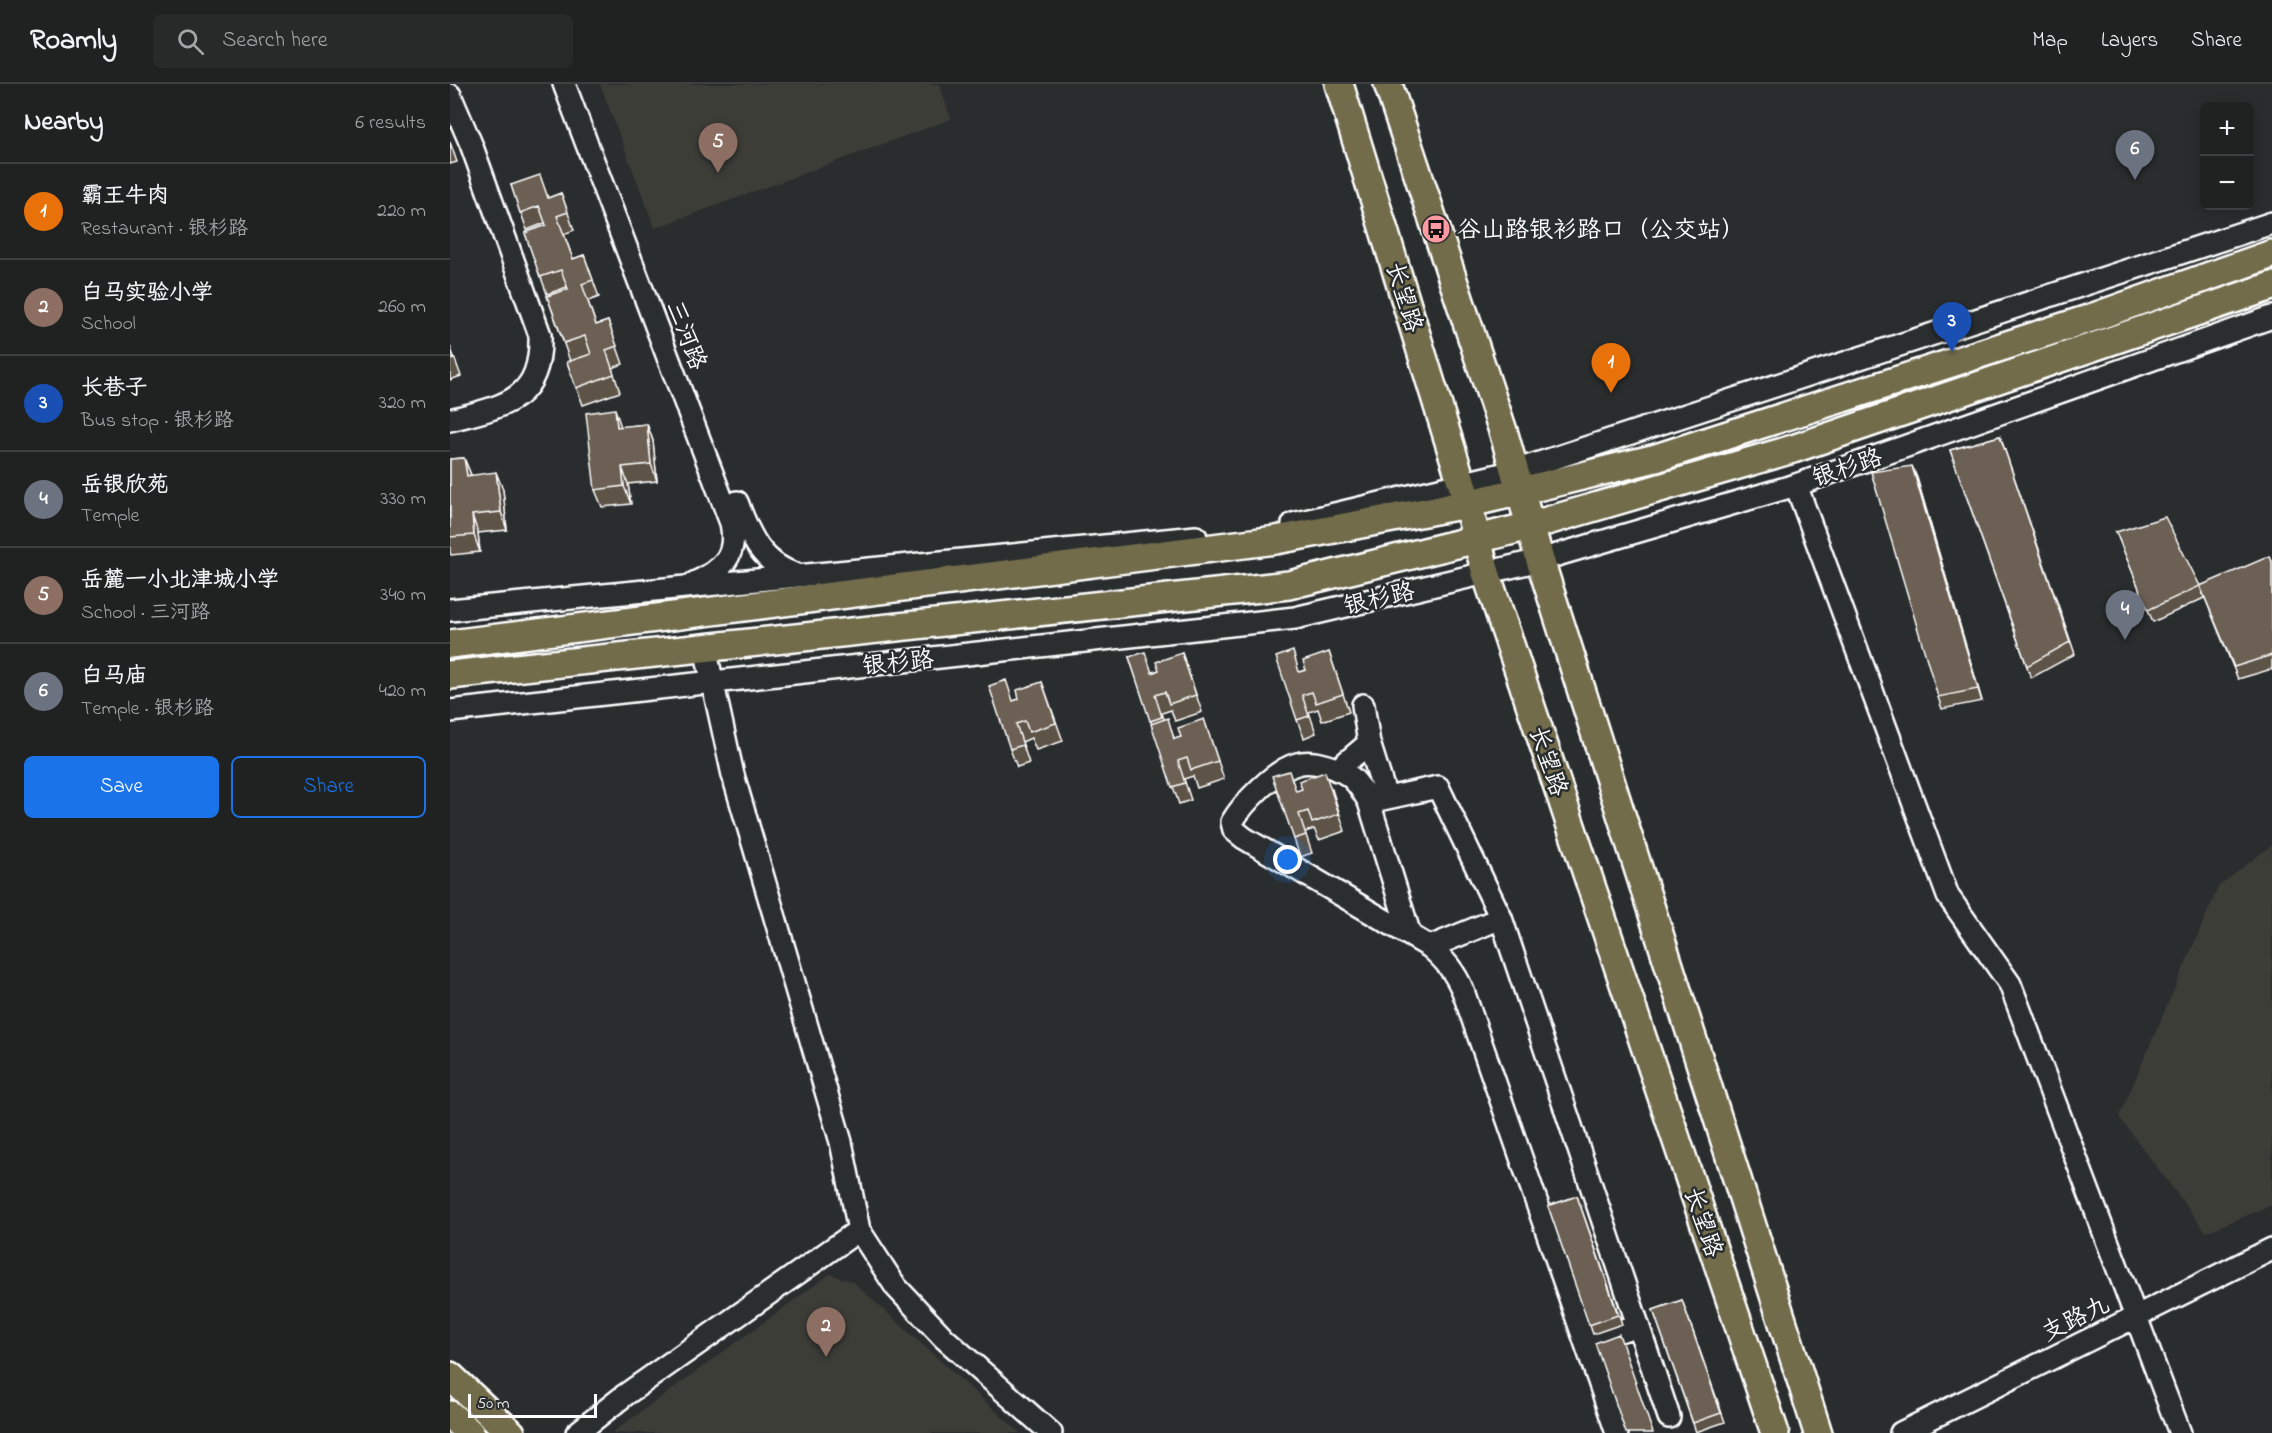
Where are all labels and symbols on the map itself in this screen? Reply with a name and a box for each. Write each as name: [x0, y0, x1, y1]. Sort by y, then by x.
pin: 5: [698, 124, 738, 173]
pin: 6: [2116, 130, 2154, 180]
bus stop icon: 谷山路银衫路口（公交站）: [1420, 213, 1452, 245]
place label: 谷山路银衫路口（公交站）: [1457, 214, 1745, 249]
street label: 长望路: [1375, 258, 1430, 337]
street label: 三河路: [655, 296, 714, 376]
pin: 3: [1932, 302, 1972, 352]
pin: 1: [1592, 344, 1630, 393]
street label: 银杉路: [1808, 441, 1888, 498]
street label: 银杉路: [1341, 575, 1419, 626]
pin: 4: [2106, 590, 2144, 640]
street label: 银杉路: [861, 643, 936, 686]
street label: 长望路: [1518, 722, 1575, 802]
your location: [1273, 845, 1302, 874]
street label: 长望路: [1673, 1183, 1730, 1263]
street label: 支路九: [2036, 1289, 2116, 1352]
pin: 2: [806, 1308, 845, 1357]
scale bar: [468, 1391, 597, 1418]

